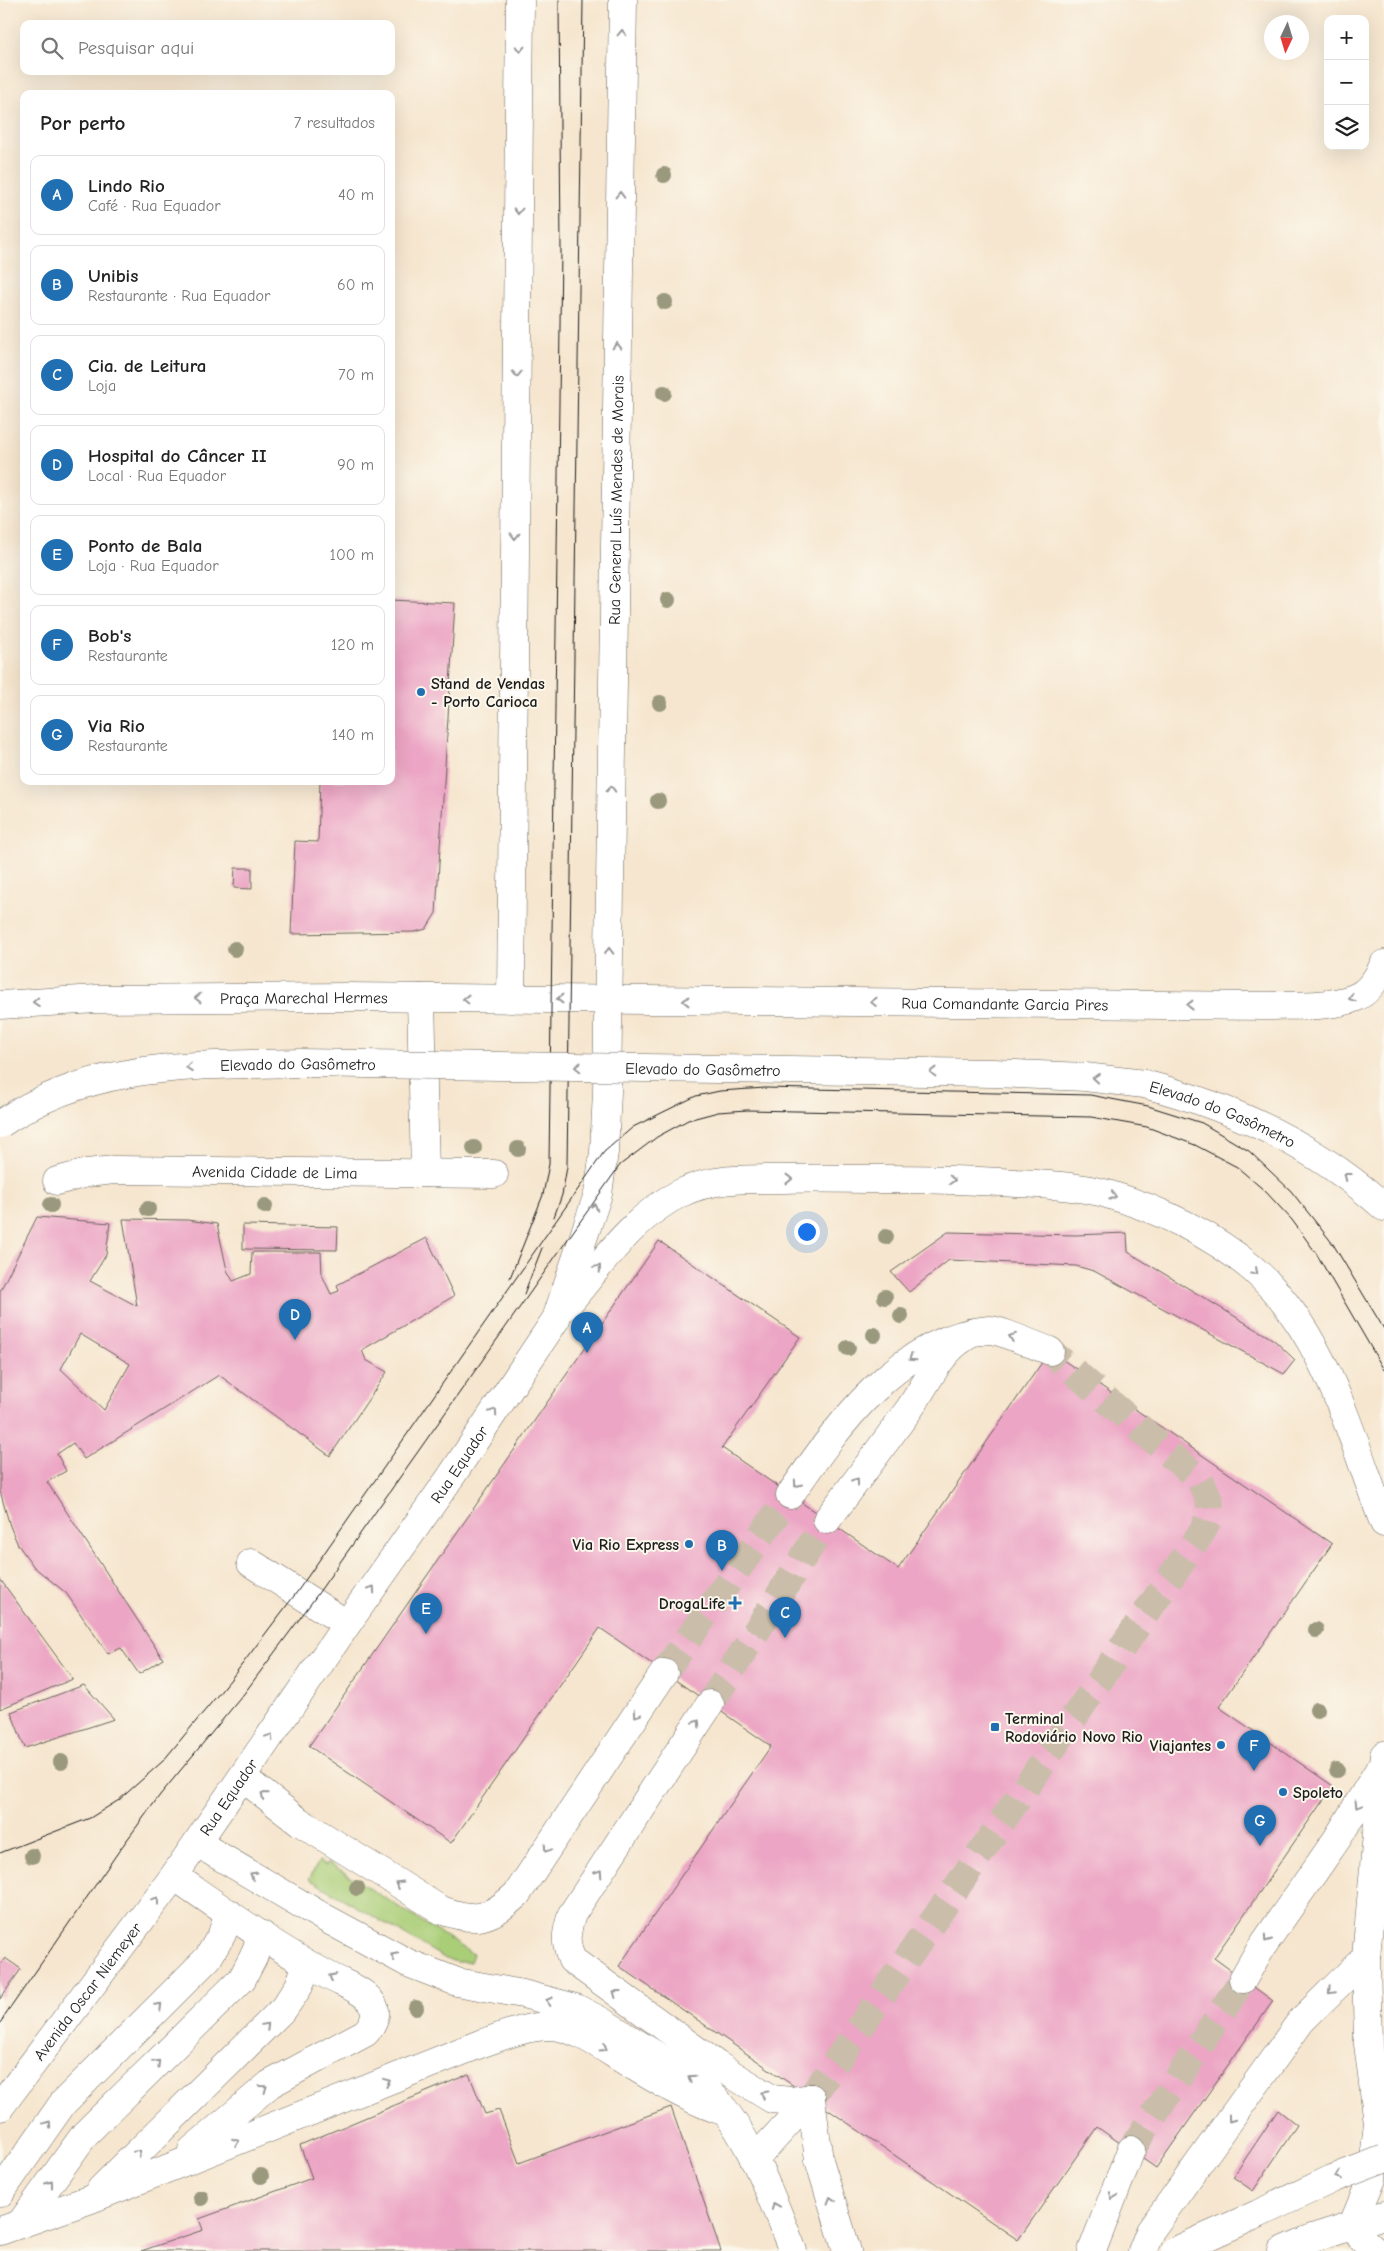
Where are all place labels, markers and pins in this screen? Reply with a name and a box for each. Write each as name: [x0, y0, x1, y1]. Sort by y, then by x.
place label: Stand de Vendas - Porto Carioca: [431, 675, 545, 711]
marker: Stand de Vendas - Porto Carioca: [415, 686, 427, 698]
pin: D: [279, 1299, 311, 1340]
pin: A: [571, 1312, 603, 1353]
pin: B: [706, 1530, 738, 1571]
place label: Via Rio Express: [572, 1536, 679, 1554]
marker: Via Rio Express: [683, 1538, 695, 1550]
pin: E: [410, 1593, 442, 1634]
place label: DrogaLife: [659, 1595, 725, 1613]
marker: DrogaLife: [729, 1597, 741, 1609]
pin: C: [769, 1597, 801, 1638]
place label: Terminal Rodoviário Novo Rio: [1005, 1710, 1143, 1746]
marker: Terminal Rodoviário Novo Rio: [989, 1721, 1001, 1733]
pin: F: [1238, 1730, 1270, 1771]
place label: Viajantes: [1150, 1737, 1211, 1755]
marker: Viajantes: [1215, 1739, 1227, 1751]
place label: Spoleto: [1293, 1784, 1343, 1802]
marker: Spoleto: [1277, 1786, 1289, 1798]
pin: G: [1244, 1805, 1276, 1846]

